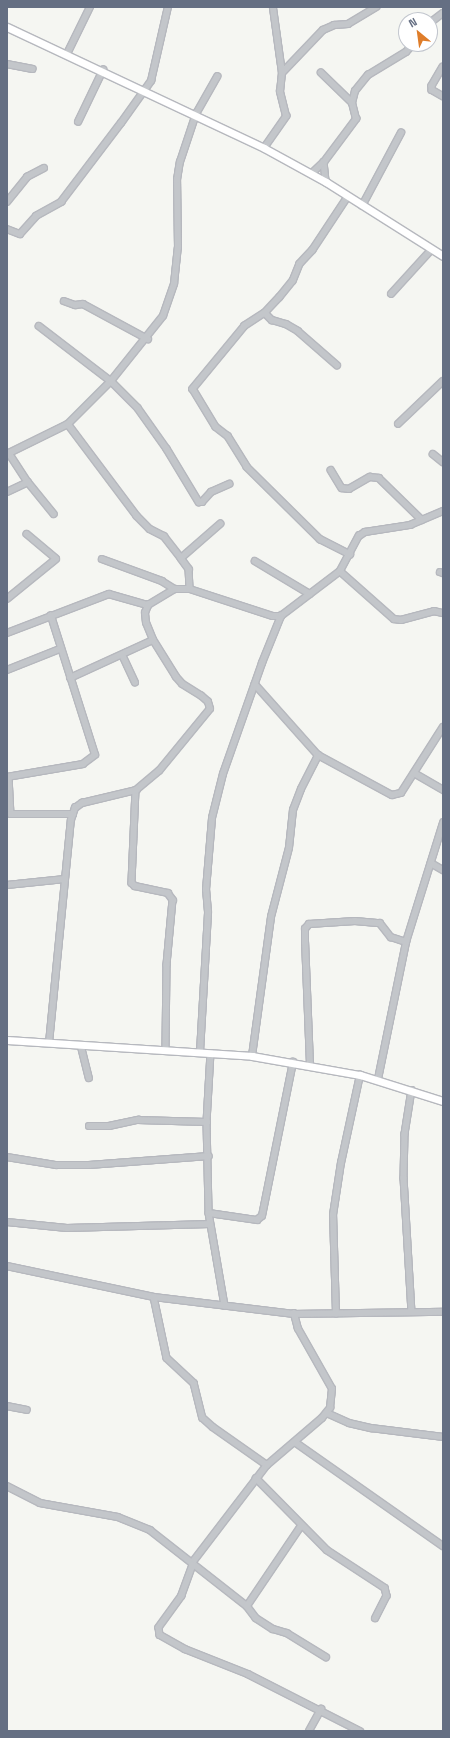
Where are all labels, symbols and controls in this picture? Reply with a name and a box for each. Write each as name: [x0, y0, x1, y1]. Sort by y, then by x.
north arrow: [398, 12, 438, 52]
text: N: [406, 14, 419, 30]

